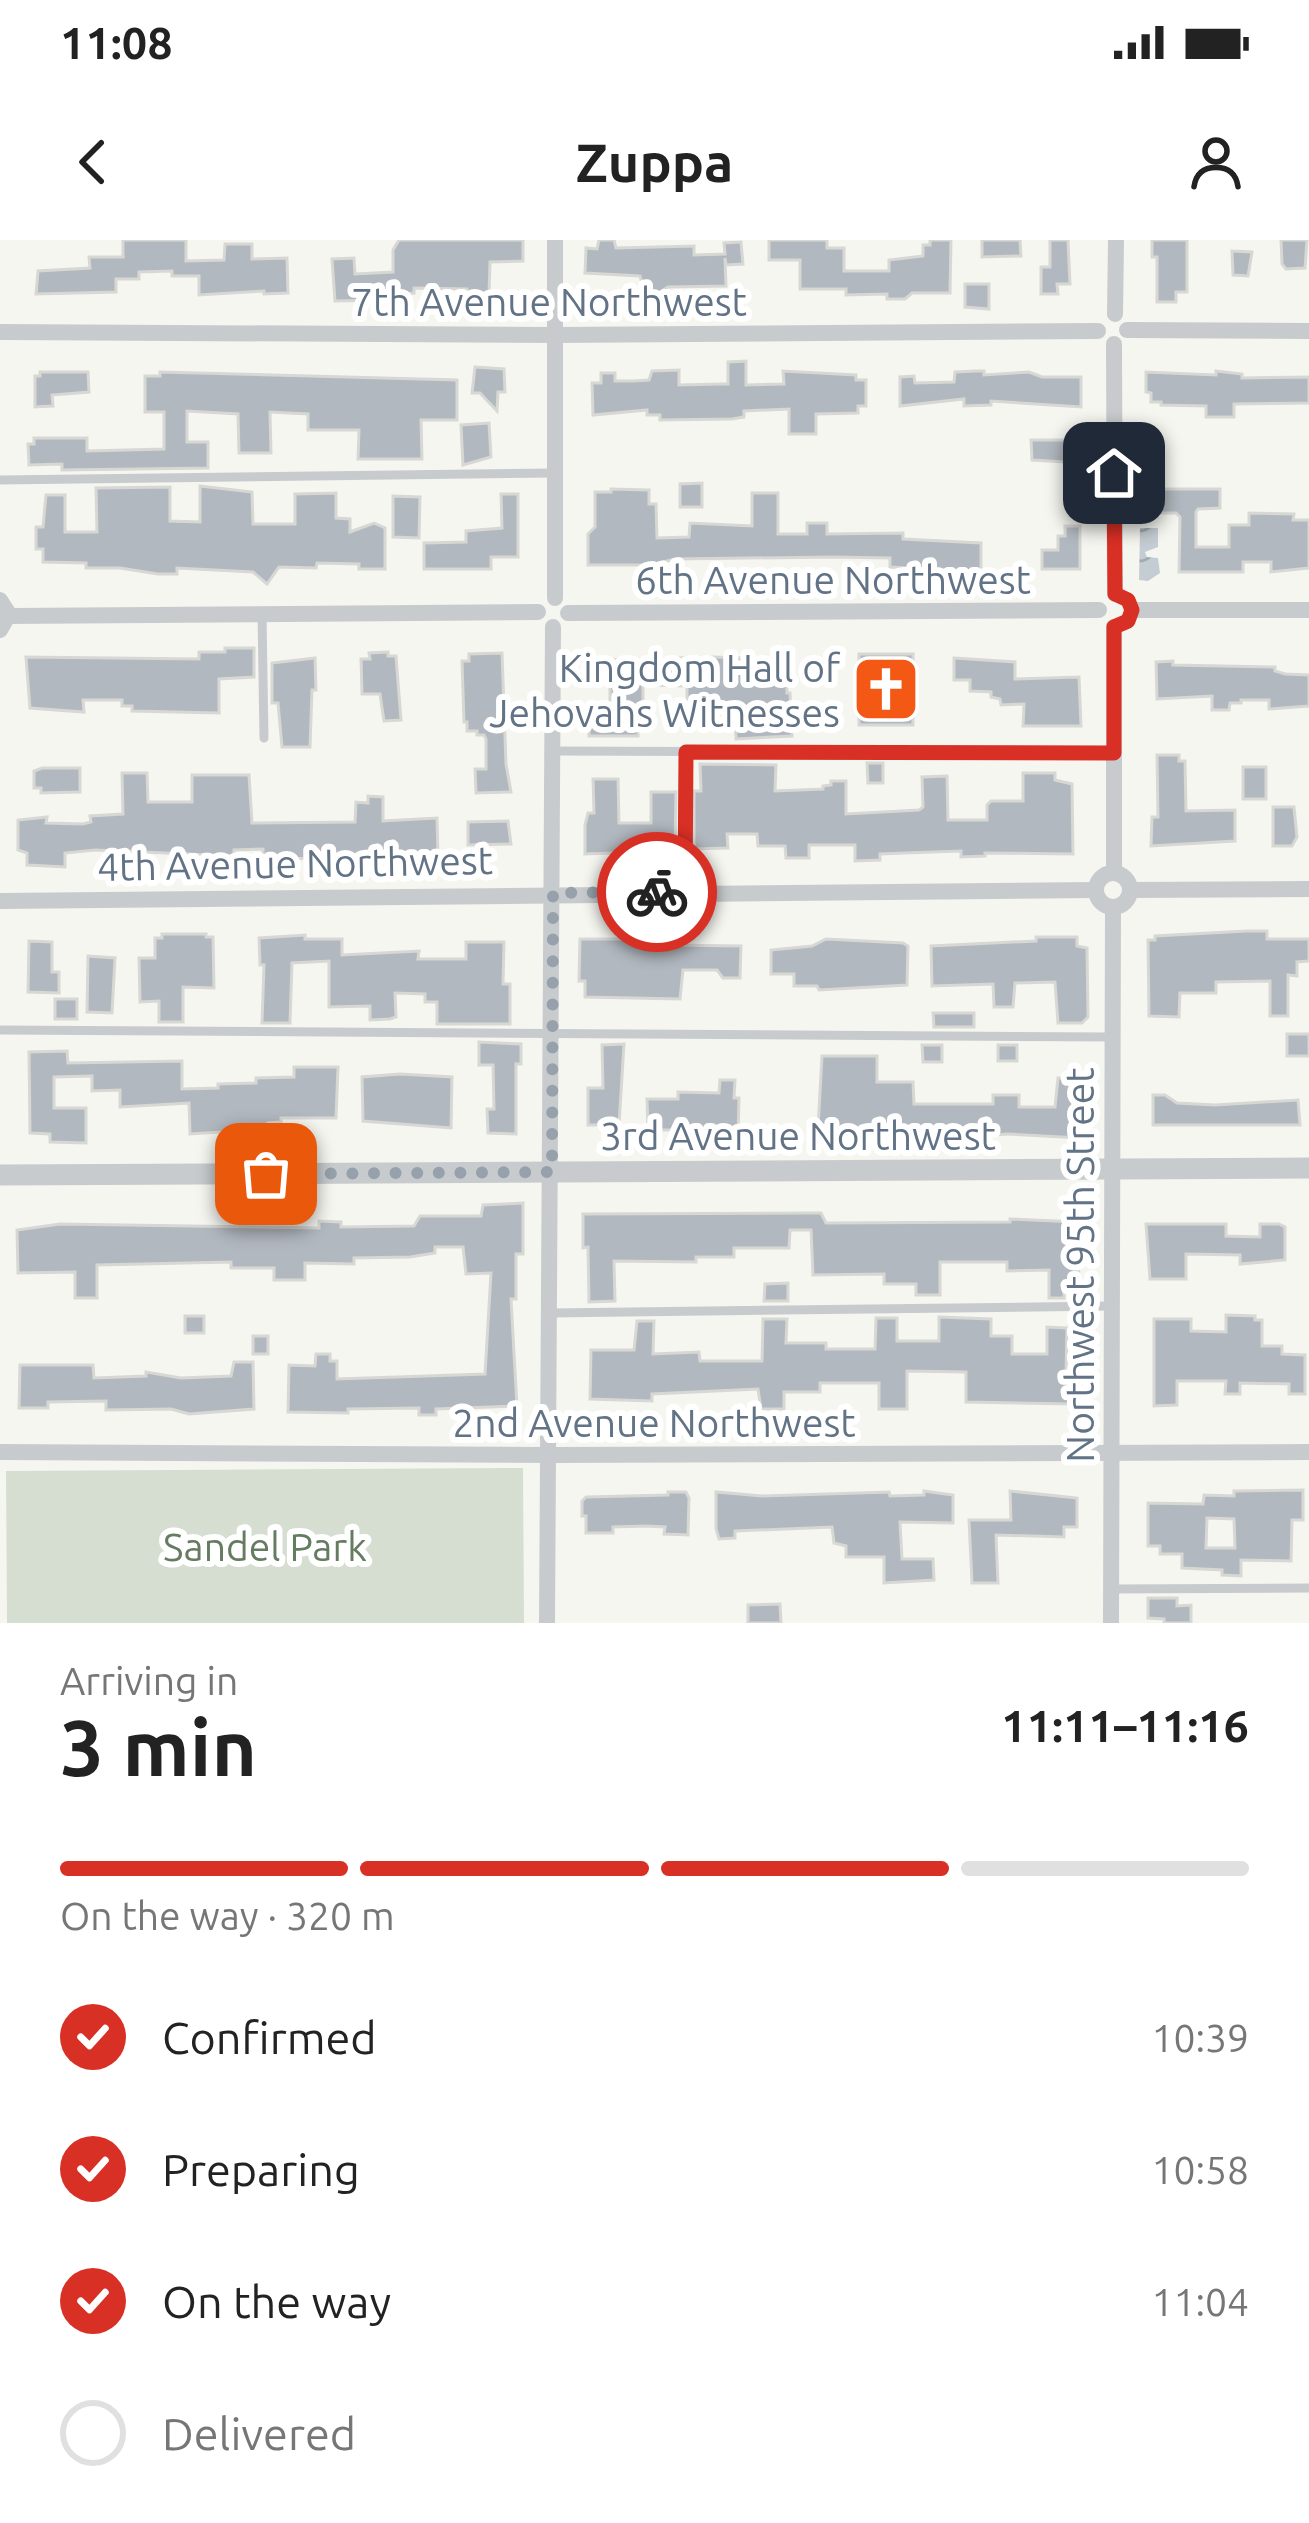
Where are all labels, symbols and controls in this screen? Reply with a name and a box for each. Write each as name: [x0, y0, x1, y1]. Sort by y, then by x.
text: 11:08: [60, 17, 173, 68]
icon: back: [60, 129, 126, 195]
icon: person: [1183, 129, 1249, 195]
text: Zuppa: [576, 132, 733, 192]
street label: 7th Avenue Northwest: [351, 280, 747, 323]
pin: [1063, 422, 1165, 524]
icon: home: [1081, 440, 1147, 506]
street label: 6th Avenue Northwest: [635, 558, 1031, 601]
place label: Kingdom Hall of Jehovahs Witnesses: [489, 646, 841, 734]
church icon: Kingdom Hall of Jehovahs Witnesses: [851, 654, 921, 724]
courier: [597, 832, 717, 952]
street label: 4th Avenue Northwest: [97, 838, 493, 888]
icon: bike: [624, 859, 690, 925]
street label: Northwest 95th Street: [1058, 1067, 1101, 1463]
street label: 3rd Avenue Northwest: [600, 1114, 996, 1157]
pin: [215, 1123, 317, 1225]
icon: bag: [233, 1141, 299, 1207]
street label: 2nd Avenue Northwest: [452, 1401, 856, 1444]
park label: Sandel Park: [163, 1525, 367, 1568]
text: Arriving in: [60, 1659, 238, 1702]
text: 11:11–11:16: [1001, 1700, 1249, 1751]
text: 3 min: [60, 1703, 257, 1791]
text: On the way · 320 m: [60, 1894, 395, 1937]
icon: check: [60, 2004, 126, 2070]
text: Confirmed: [162, 2012, 377, 2063]
text: 10:39: [1151, 2016, 1249, 2059]
icon: check: [60, 2136, 126, 2202]
text: Preparing: [162, 2144, 360, 2195]
text: 10:58: [1151, 2148, 1249, 2191]
icon: check: [60, 2268, 126, 2334]
text: On the way: [162, 2276, 391, 2327]
text: 11:04: [1151, 2280, 1249, 2323]
text: Delivered: [162, 2408, 356, 2459]

